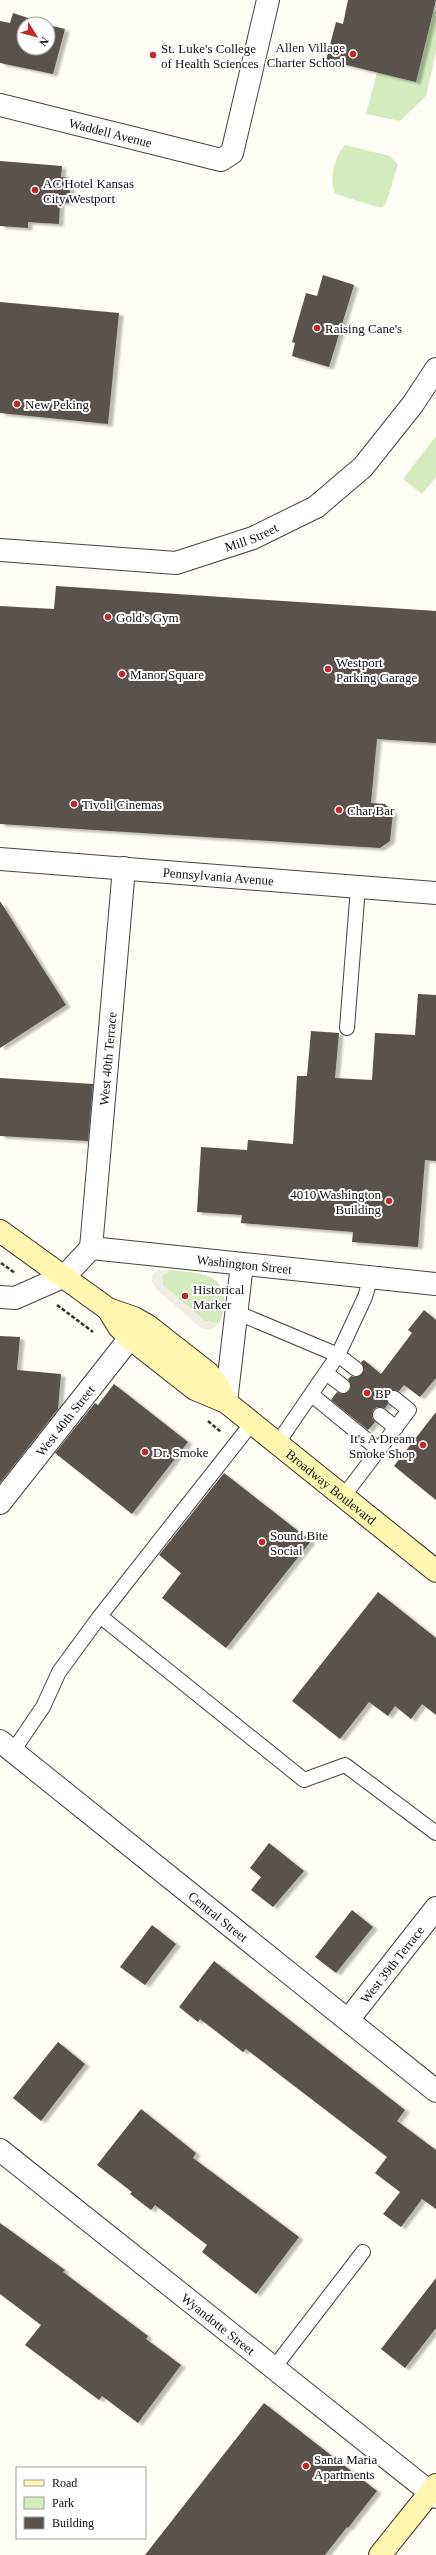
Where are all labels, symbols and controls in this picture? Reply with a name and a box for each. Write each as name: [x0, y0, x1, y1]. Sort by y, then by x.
north arrow: [16, 16, 56, 56]
text: N: [37, 35, 51, 49]
place label: Allen Village Charter School: [267, 40, 345, 70]
place label: St. Luke's College of Health Sciences: [161, 41, 258, 71]
marker: Allen Village Charter School: [348, 49, 358, 59]
marker: St. Luke's College of Health Sciences: [148, 50, 158, 60]
street label: Waddell Avenue: [68, 115, 154, 150]
place label: AC Hotel Kansas City Westport: [43, 176, 134, 206]
marker: AC Hotel Kansas City Westport: [30, 185, 40, 195]
place label: Raising Cane's: [325, 321, 402, 336]
marker: Raising Cane's: [312, 323, 322, 333]
place label: New Peking: [25, 397, 89, 412]
marker: New Peking: [12, 399, 22, 409]
street label: Mill Street: [223, 519, 281, 554]
place label: Gold's Gym: [116, 610, 179, 625]
marker: Gold's Gym: [103, 612, 113, 622]
place label: Westport Parking Garage: [336, 655, 417, 685]
marker: Westport Parking Garage: [323, 664, 333, 674]
place label: Manor Square: [130, 667, 204, 682]
marker: Manor Square: [117, 669, 127, 679]
place label: Tivoli Cinemas: [82, 797, 162, 812]
marker: Tivoli Cinemas: [69, 799, 79, 809]
place label: Char Bar: [347, 803, 395, 818]
marker: Char Bar: [334, 805, 344, 815]
street label: Pennsylvania Avenue: [162, 864, 275, 888]
street label: West 40th Terrace: [96, 1011, 119, 1106]
place label: 4010 Washington Building: [290, 1187, 382, 1217]
marker: 4010 Washington Building: [384, 1196, 394, 1206]
street label: Washington Street: [196, 1252, 293, 1276]
place label: Historical Marker: [193, 1282, 245, 1312]
marker: Historical Marker: [180, 1291, 190, 1301]
street label: West 40th Street: [33, 1382, 98, 1459]
place label: BP: [375, 1386, 391, 1401]
marker: BP: [362, 1388, 372, 1398]
place label: It's A Dream Smoke Shop: [349, 1431, 415, 1461]
marker: It's A Dream Smoke Shop: [418, 1440, 428, 1450]
place label: Dr. Smoke: [153, 1445, 209, 1460]
street label: Broadway Boulevard: [283, 1446, 380, 1528]
marker: Dr. Smoke: [140, 1447, 150, 1457]
place label: Sound Bite Social: [270, 1528, 328, 1558]
marker: Sound Bite Social: [257, 1537, 267, 1547]
street label: Central Street: [186, 1888, 251, 1945]
street label: West 39th Terrace: [357, 1922, 427, 2006]
street label: Wyandotte Street: [178, 2290, 258, 2358]
place label: Santa Maria Apartments: [314, 2452, 377, 2482]
marker: Santa Maria Apartments: [301, 2461, 311, 2471]
legend: [16, 2467, 146, 2539]
text: Road: [52, 2476, 77, 2490]
text: Park: [52, 2496, 74, 2510]
text: Building: [52, 2516, 94, 2530]

